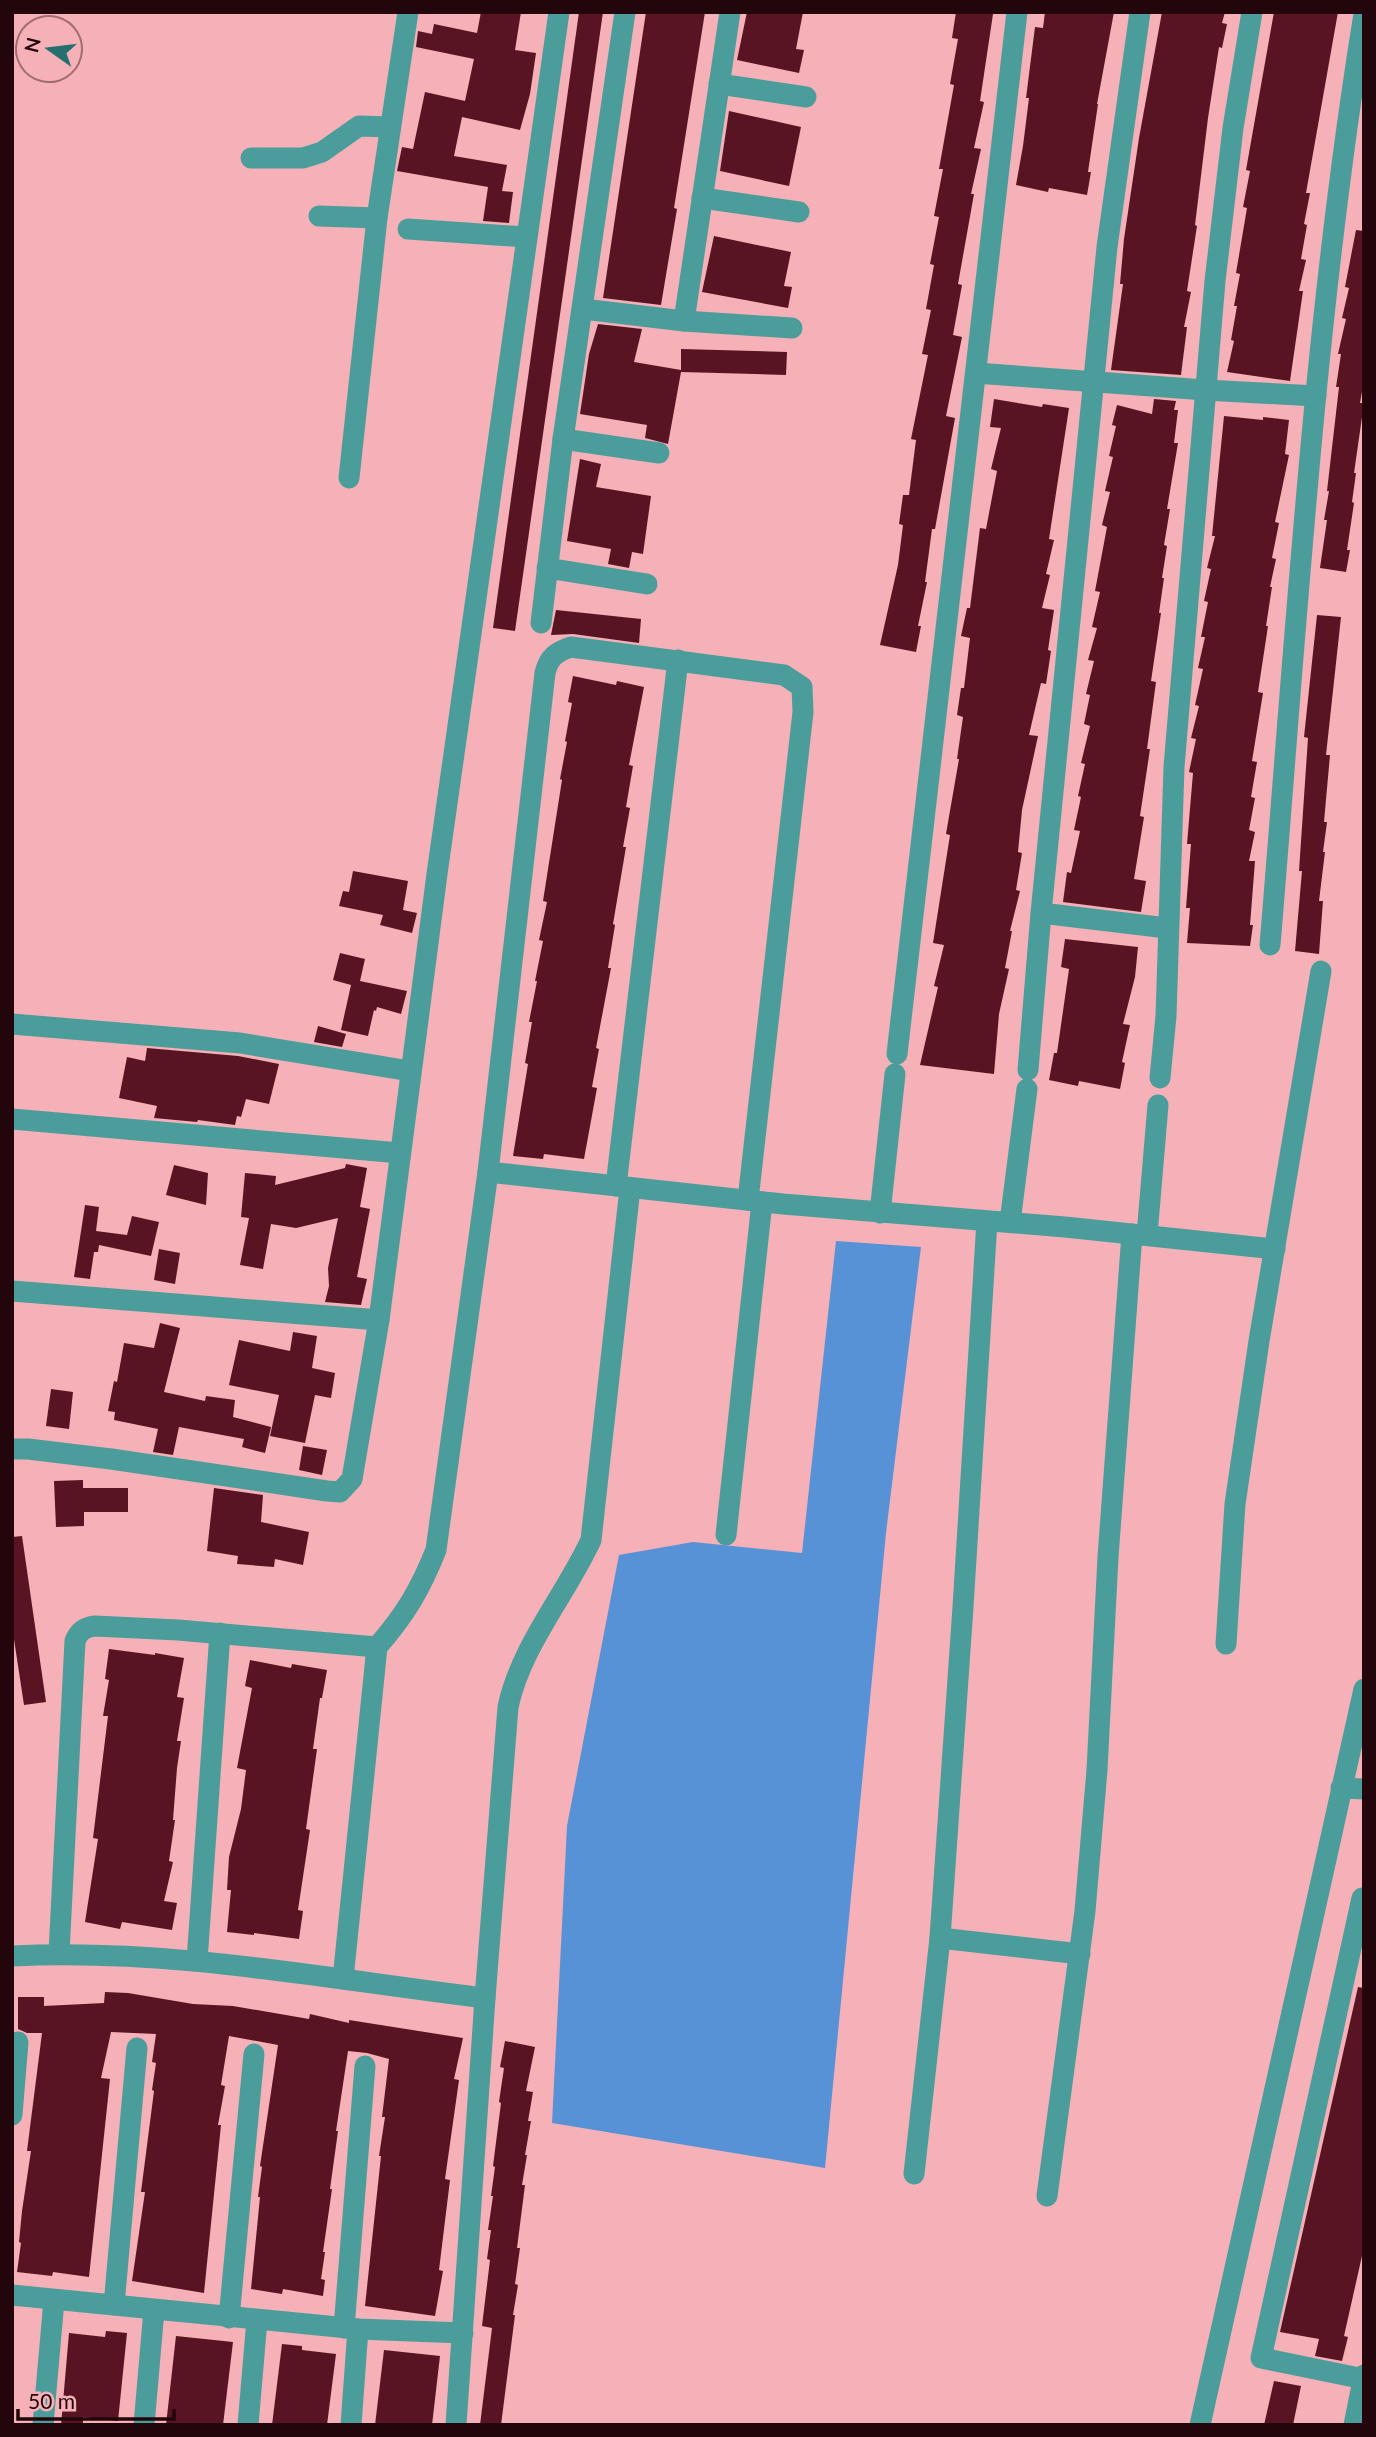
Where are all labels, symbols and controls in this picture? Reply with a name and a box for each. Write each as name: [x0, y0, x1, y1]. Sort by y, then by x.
north arrow: [14, 14, 84, 84]
text: N: [19, 35, 45, 55]
scale bar: [18, 2378, 173, 2422]
text: 50 m: [28, 2388, 75, 2413]

